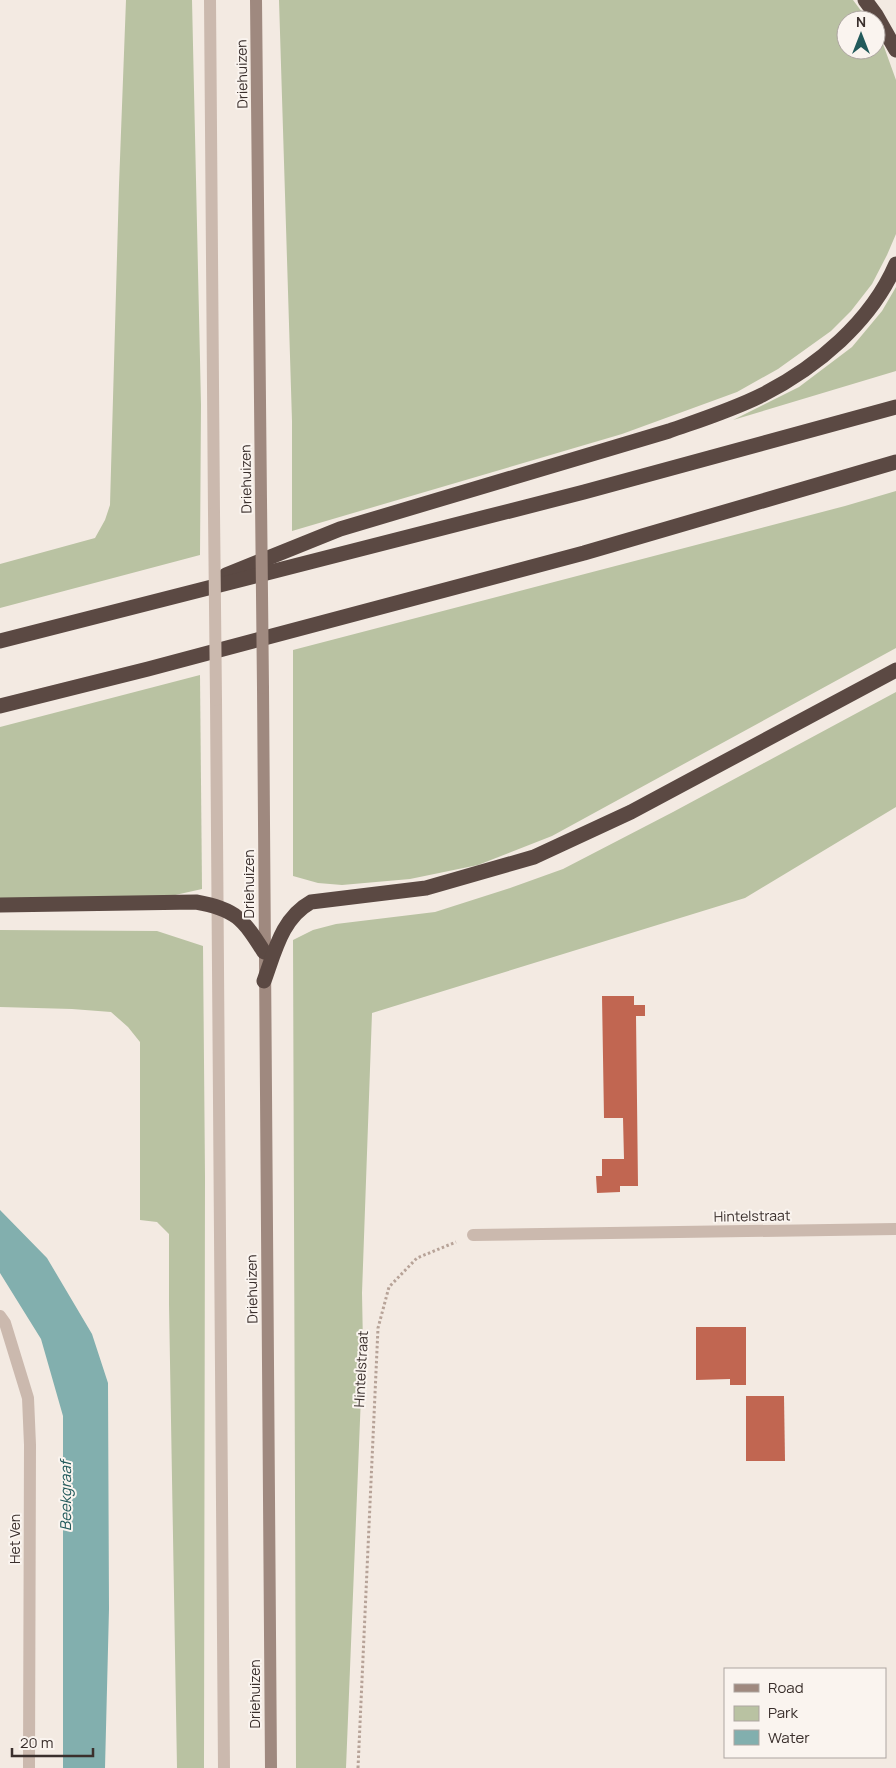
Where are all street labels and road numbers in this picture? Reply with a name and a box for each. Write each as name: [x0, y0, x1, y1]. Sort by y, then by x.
street label: Driehuizen: [231, 39, 252, 109]
street label: Driehuizen: [235, 444, 256, 514]
street label: Driehuizen: [239, 850, 258, 918]
street label: Hintelstraat: [713, 1205, 791, 1226]
street label: Driehuizen: [241, 1254, 262, 1324]
street label: Hintelstraat: [349, 1330, 372, 1408]
street label: Het Ven: [5, 1514, 24, 1564]
street label: Driehuizen: [245, 1660, 264, 1728]

